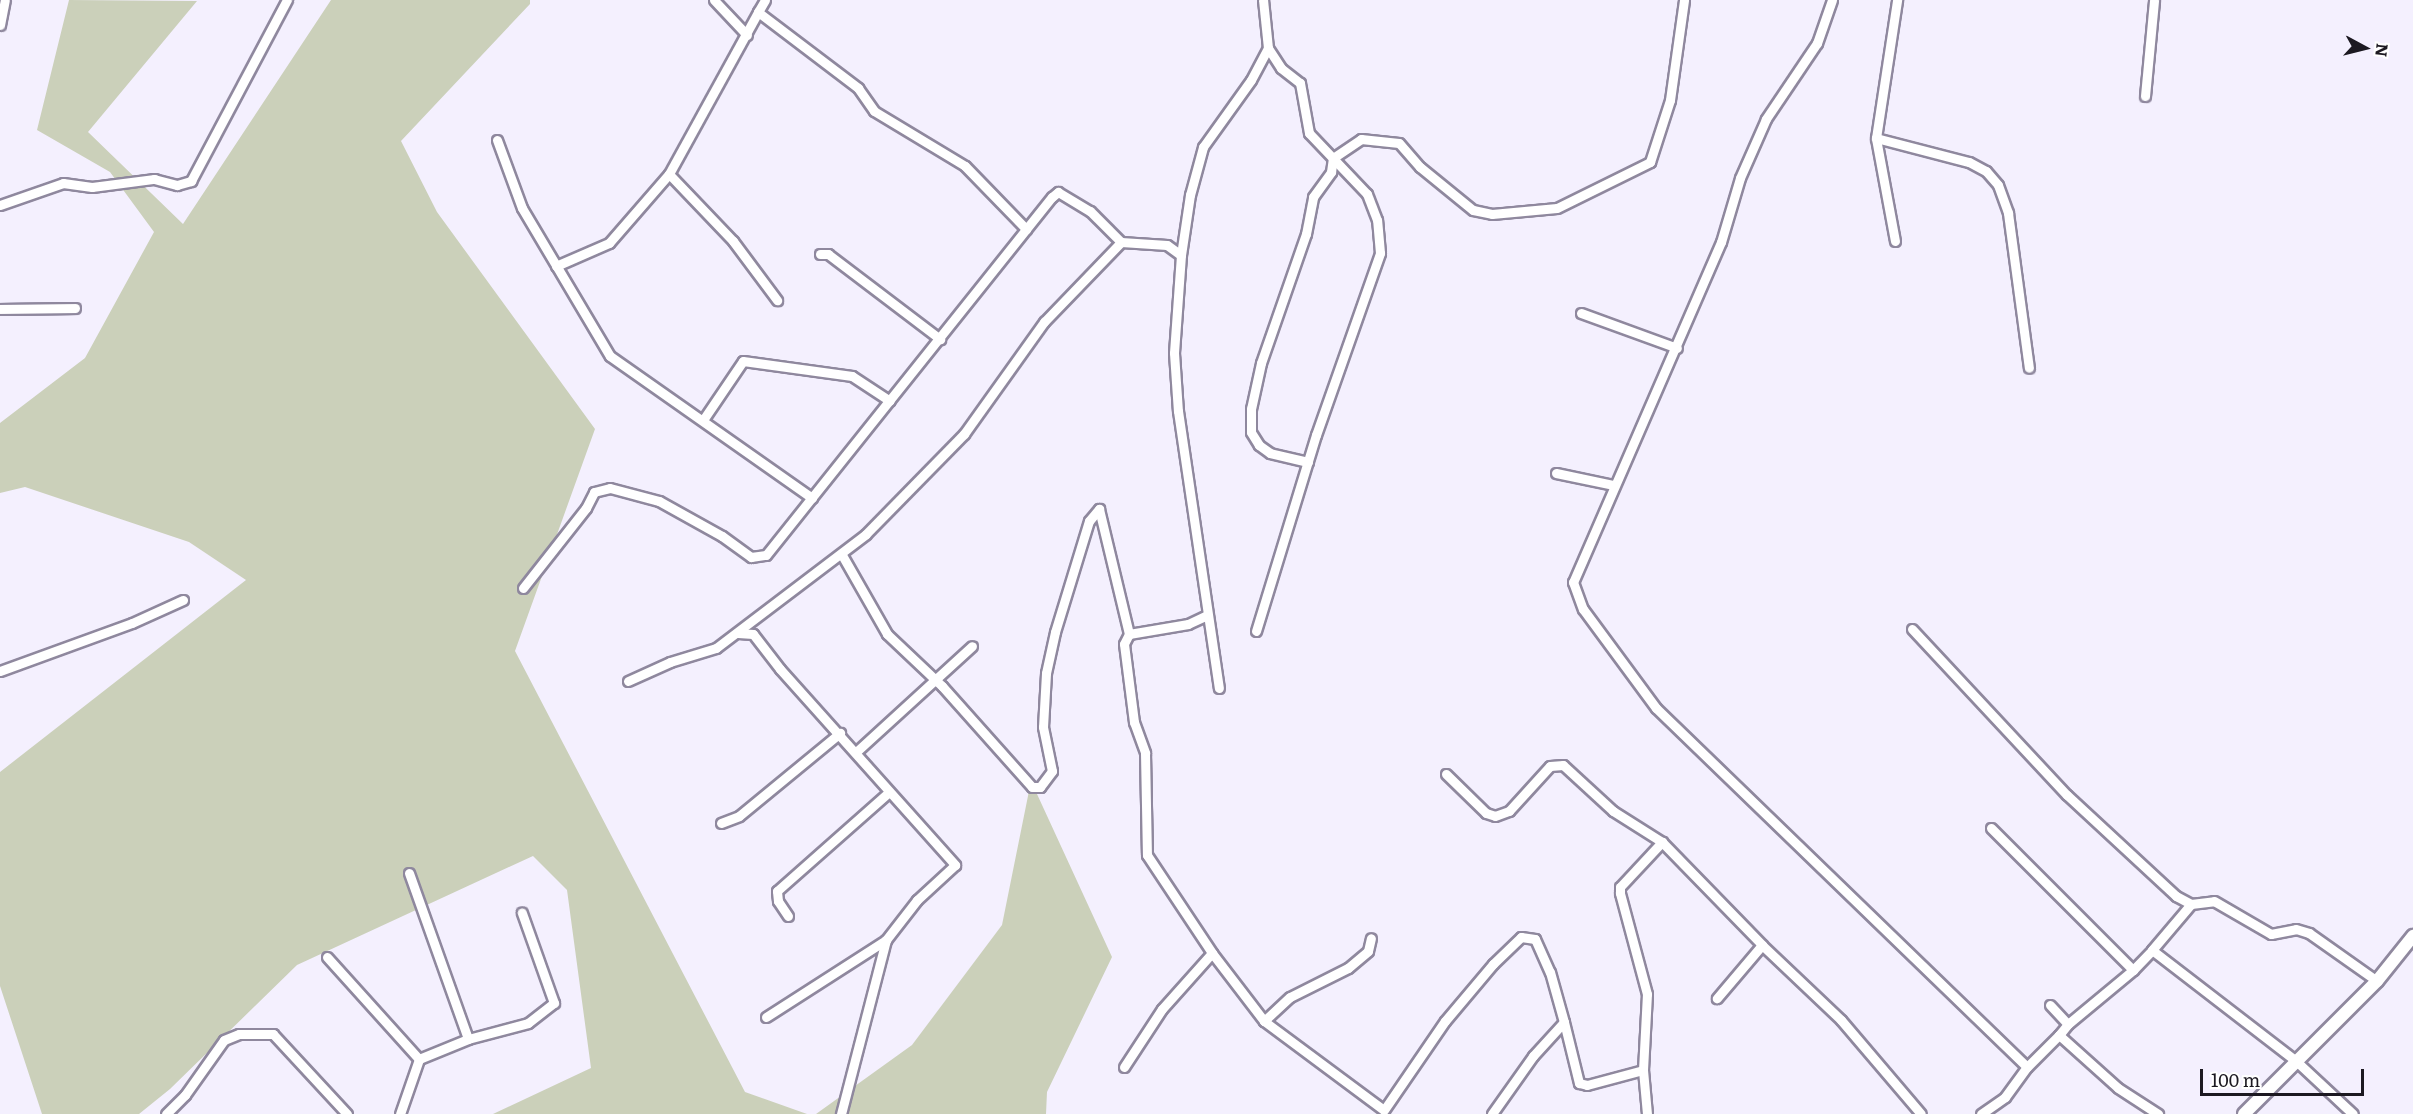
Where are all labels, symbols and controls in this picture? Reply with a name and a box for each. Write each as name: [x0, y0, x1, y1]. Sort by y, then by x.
north arrow: [2335, 18, 2395, 78]
text: N: [2370, 42, 2396, 58]
scale bar: [2203, 1057, 2366, 1095]
text: 100 m: [2211, 1066, 2260, 1093]

